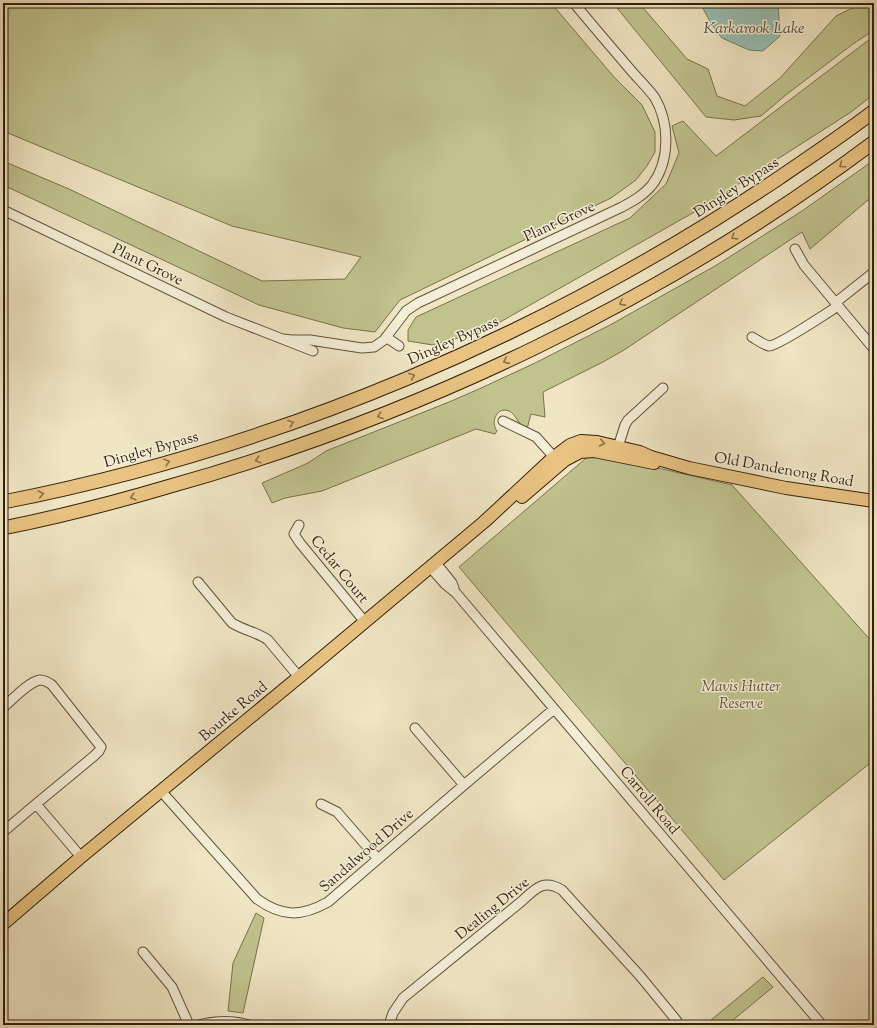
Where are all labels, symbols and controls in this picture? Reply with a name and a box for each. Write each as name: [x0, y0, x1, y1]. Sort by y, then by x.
water label: Karkarook Lake: [704, 18, 804, 41]
street label: Dingley Bypass: [690, 153, 784, 224]
one-way arrow: [840, 160, 847, 167]
street label: Plant Grove: [520, 197, 599, 248]
one-way arrow: [731, 232, 738, 240]
street label: Plant Grove: [108, 239, 186, 292]
one-way arrow: [619, 298, 626, 306]
street label: Dingley Bypass: [405, 312, 503, 371]
one-way arrow: [503, 356, 510, 364]
one-way arrow: [408, 373, 416, 381]
one-way arrow: [377, 412, 384, 420]
one-way arrow: [287, 419, 294, 428]
street label: Dingley Bypass: [102, 427, 201, 474]
one-way arrow: [599, 439, 606, 447]
street label: Old Dandenong Road: [712, 448, 856, 493]
one-way arrow: [254, 456, 261, 464]
one-way arrow: [164, 459, 170, 467]
one-way arrow: [38, 491, 44, 499]
one-way arrow: [130, 492, 137, 501]
street label: Cedar Court: [305, 531, 373, 608]
street label: Bourke Road: [195, 677, 273, 747]
park label: Mavis Hutter Reserve: [701, 677, 781, 715]
street label: Carroll Road: [614, 762, 684, 840]
street label: Sandalwood Drive: [315, 804, 419, 898]
street label: Dealing Drive: [452, 873, 534, 946]

